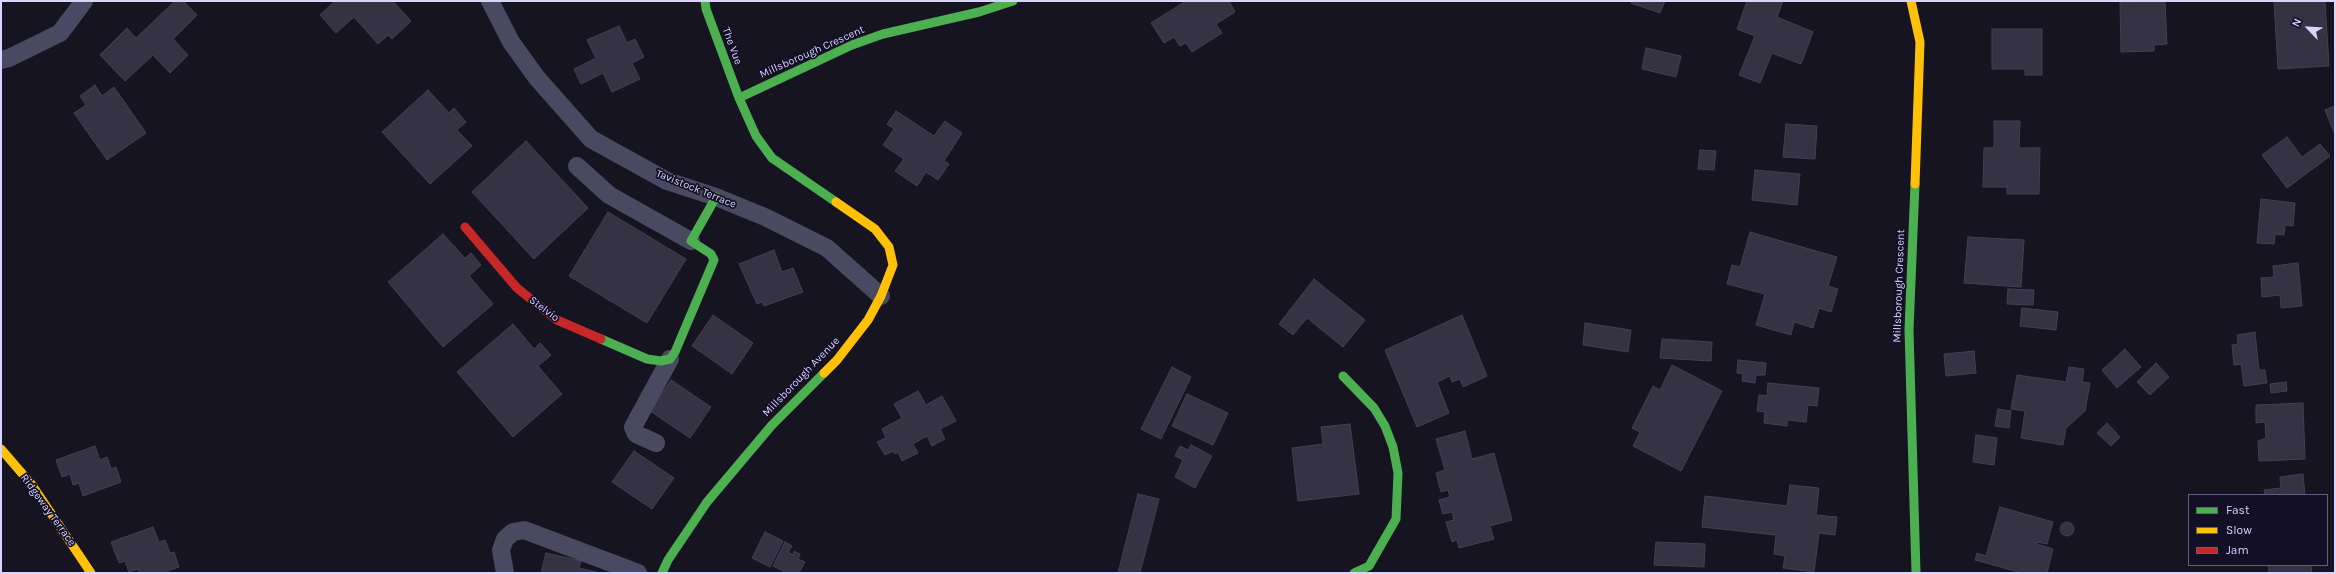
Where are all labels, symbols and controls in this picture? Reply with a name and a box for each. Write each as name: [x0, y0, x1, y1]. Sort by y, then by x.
north arrow: [2288, 8, 2328, 48]
text: N: [2289, 16, 2304, 29]
street label: Millsborough Crescent: [758, 23, 866, 81]
street label: The Vue: [719, 25, 745, 67]
street label: Tavistock Terrace: [654, 167, 738, 211]
street label: Millsborough Crescent: [1890, 229, 1908, 343]
street label: Stelvio: [526, 293, 562, 325]
street label: Millsborough Avenue: [760, 335, 842, 419]
street label: Ridgeway Terrace: [17, 471, 79, 549]
legend: [2188, 494, 2328, 566]
text: Fast: [2226, 503, 2249, 517]
text: Slow: [2226, 523, 2252, 537]
text: Jam: [2226, 543, 2249, 557]

